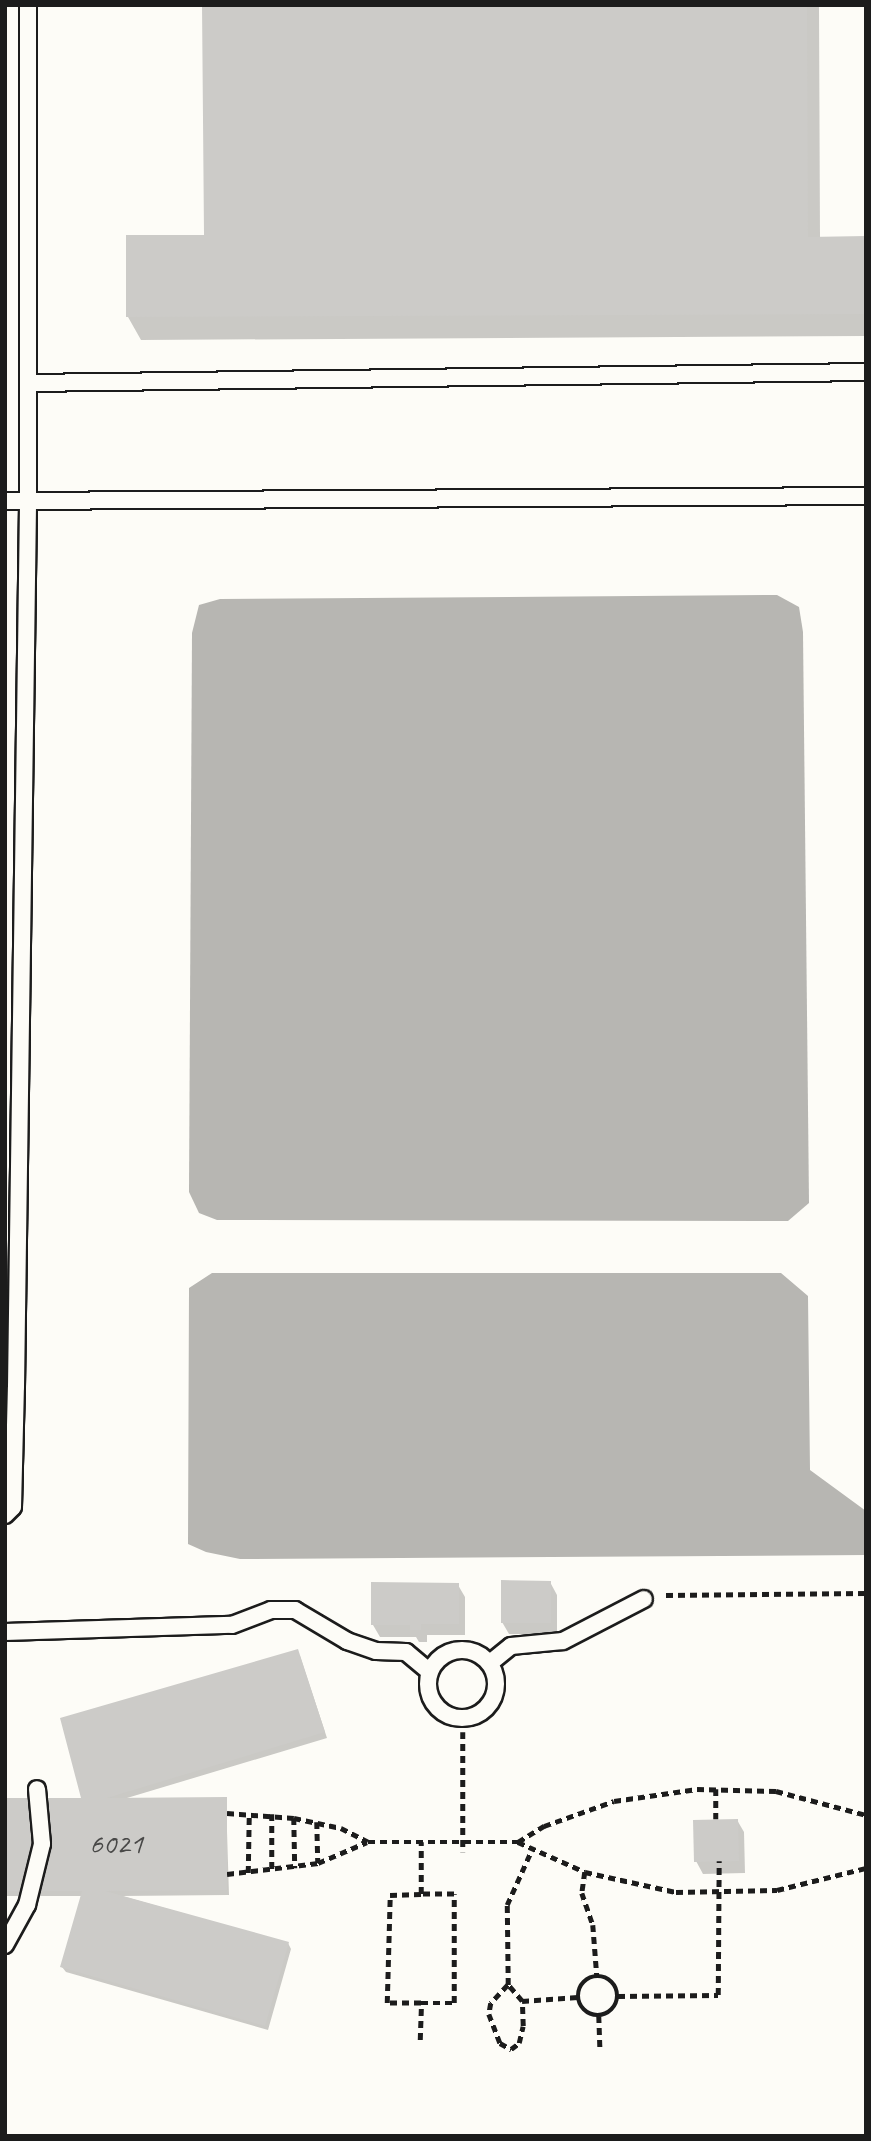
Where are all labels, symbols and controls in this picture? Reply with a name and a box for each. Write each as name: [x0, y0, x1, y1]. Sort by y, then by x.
house number: 6021: [89, 1825, 143, 1861]

